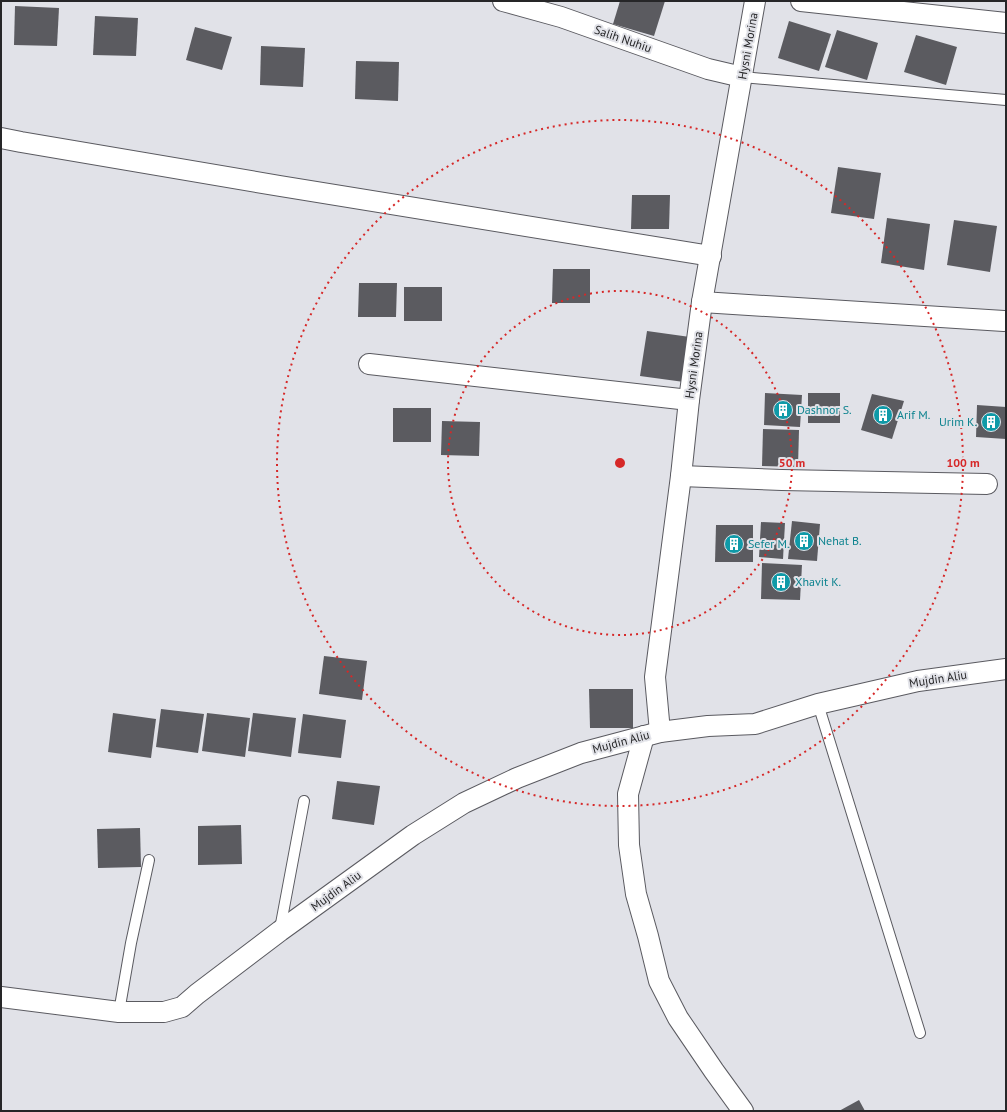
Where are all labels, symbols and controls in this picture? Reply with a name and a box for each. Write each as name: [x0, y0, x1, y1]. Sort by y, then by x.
street label: Hysni Morina: [734, 11, 761, 80]
street label: Salih Nuhiu: [593, 22, 654, 55]
street label: Hysni Morina: [681, 330, 706, 399]
building icon: Dashnor S.: [772, 399, 794, 421]
place label: Dashnor S.: [797, 402, 852, 417]
building icon: Arif M.: [872, 404, 894, 426]
place label: Arif M.: [897, 407, 930, 422]
building icon: Urim K.: [980, 411, 1002, 433]
place label: Urim K.: [939, 414, 977, 429]
text: 50 m: [779, 455, 805, 470]
text: 100 m: [946, 455, 980, 470]
centre of rings: [613, 456, 627, 470]
building icon: Nehat B.: [793, 530, 815, 552]
building icon: Sefer M.: [723, 533, 745, 555]
place label: Nehat B.: [818, 533, 862, 548]
place label: Sefer M.: [748, 536, 790, 551]
building icon: Xhavit K.: [770, 571, 792, 593]
place label: Xhavit K.: [795, 574, 841, 589]
street label: Mujdin Aliu: [908, 667, 968, 690]
street label: Mujdin Aliu: [591, 727, 651, 756]
street label: Mujdin Aliu: [308, 867, 364, 914]

